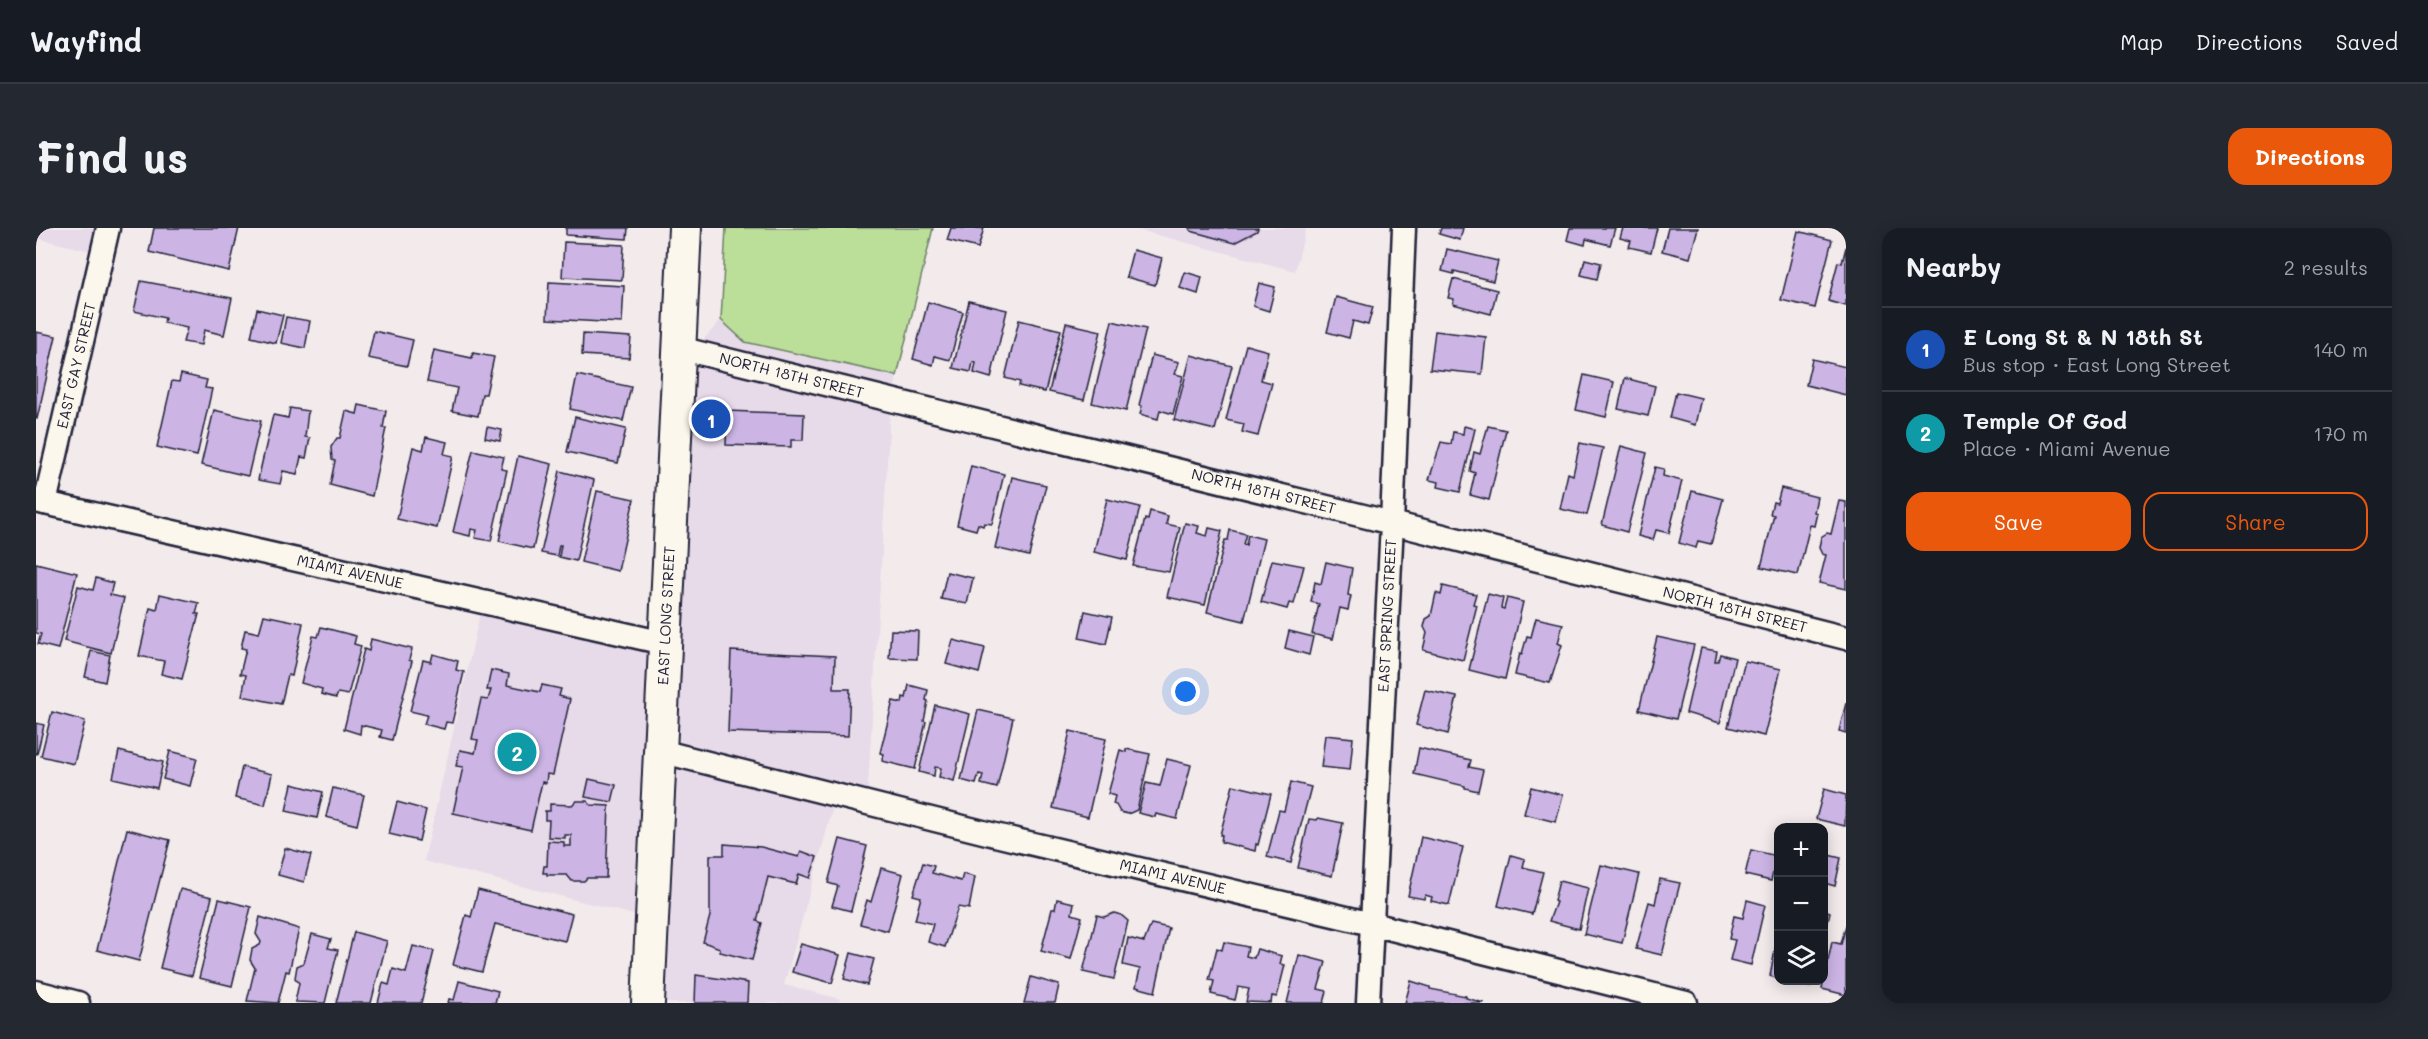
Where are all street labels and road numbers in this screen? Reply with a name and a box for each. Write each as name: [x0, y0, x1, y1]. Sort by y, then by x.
street label: EAST GAY STREET: [51, 300, 100, 430]
street label: NORTH 18TH STREET: [718, 347, 866, 402]
street label: NORTH 18TH STREET: [1190, 463, 1338, 518]
street label: EAST SPRING STREET: [1373, 538, 1400, 693]
street label: EAST LONG STREET: [652, 545, 679, 686]
street label: MIAMI AVENUE: [295, 549, 406, 593]
street label: NORTH 18TH STREET: [1661, 581, 1810, 637]
street label: MIAMI AVENUE: [1118, 854, 1228, 898]

